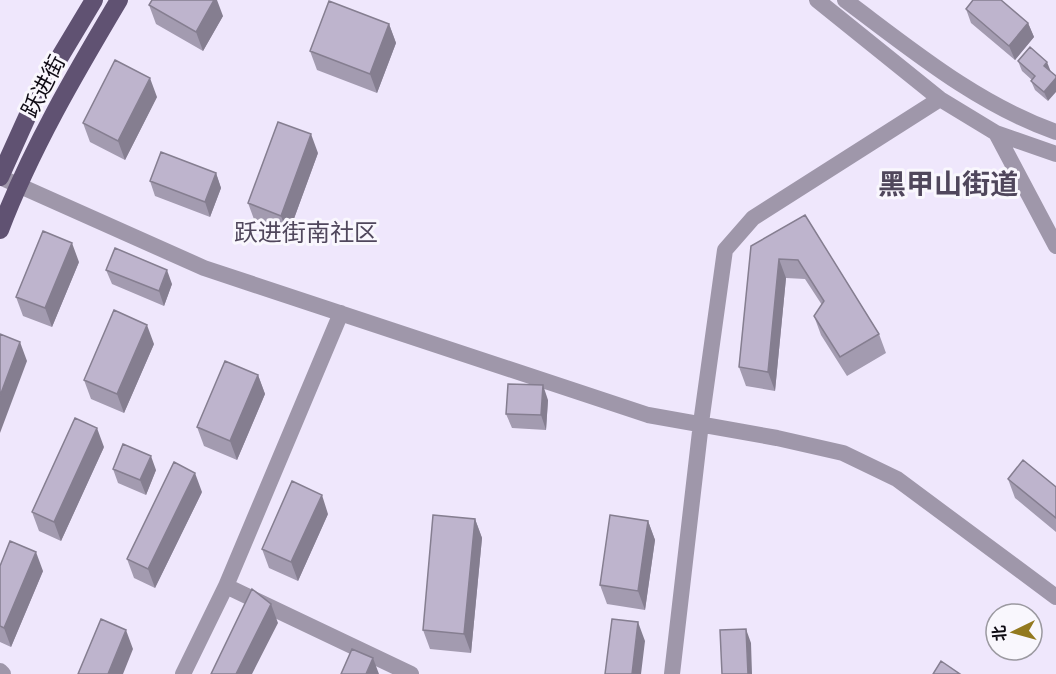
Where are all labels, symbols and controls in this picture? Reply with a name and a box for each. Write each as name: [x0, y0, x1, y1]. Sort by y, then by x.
street label: 跃进街: [16, 51, 71, 122]
district label: 黑甲山街道: [878, 168, 1018, 201]
district label: 跃进街南社区: [234, 218, 378, 247]
north arrow: [984, 602, 1044, 662]
text: 北: [989, 624, 1010, 642]

